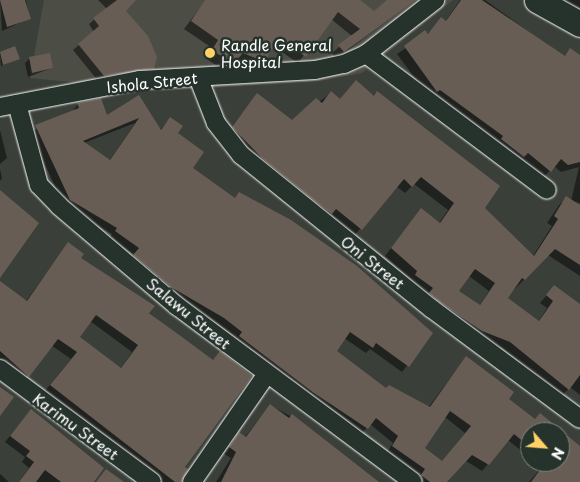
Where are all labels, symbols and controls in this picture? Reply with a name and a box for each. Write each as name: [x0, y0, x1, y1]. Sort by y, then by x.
place label: Randle General Hospital: [221, 35, 332, 70]
marker: Randle General Hospital: [203, 46, 217, 60]
street label: Ishola Street: [106, 68, 198, 96]
street label: Oni Street: [338, 232, 408, 292]
street label: Salawu Street: [143, 274, 235, 352]
street label: Karimu Street: [29, 389, 123, 463]
north arrow: [520, 422, 570, 472]
text: N: [546, 444, 570, 463]

